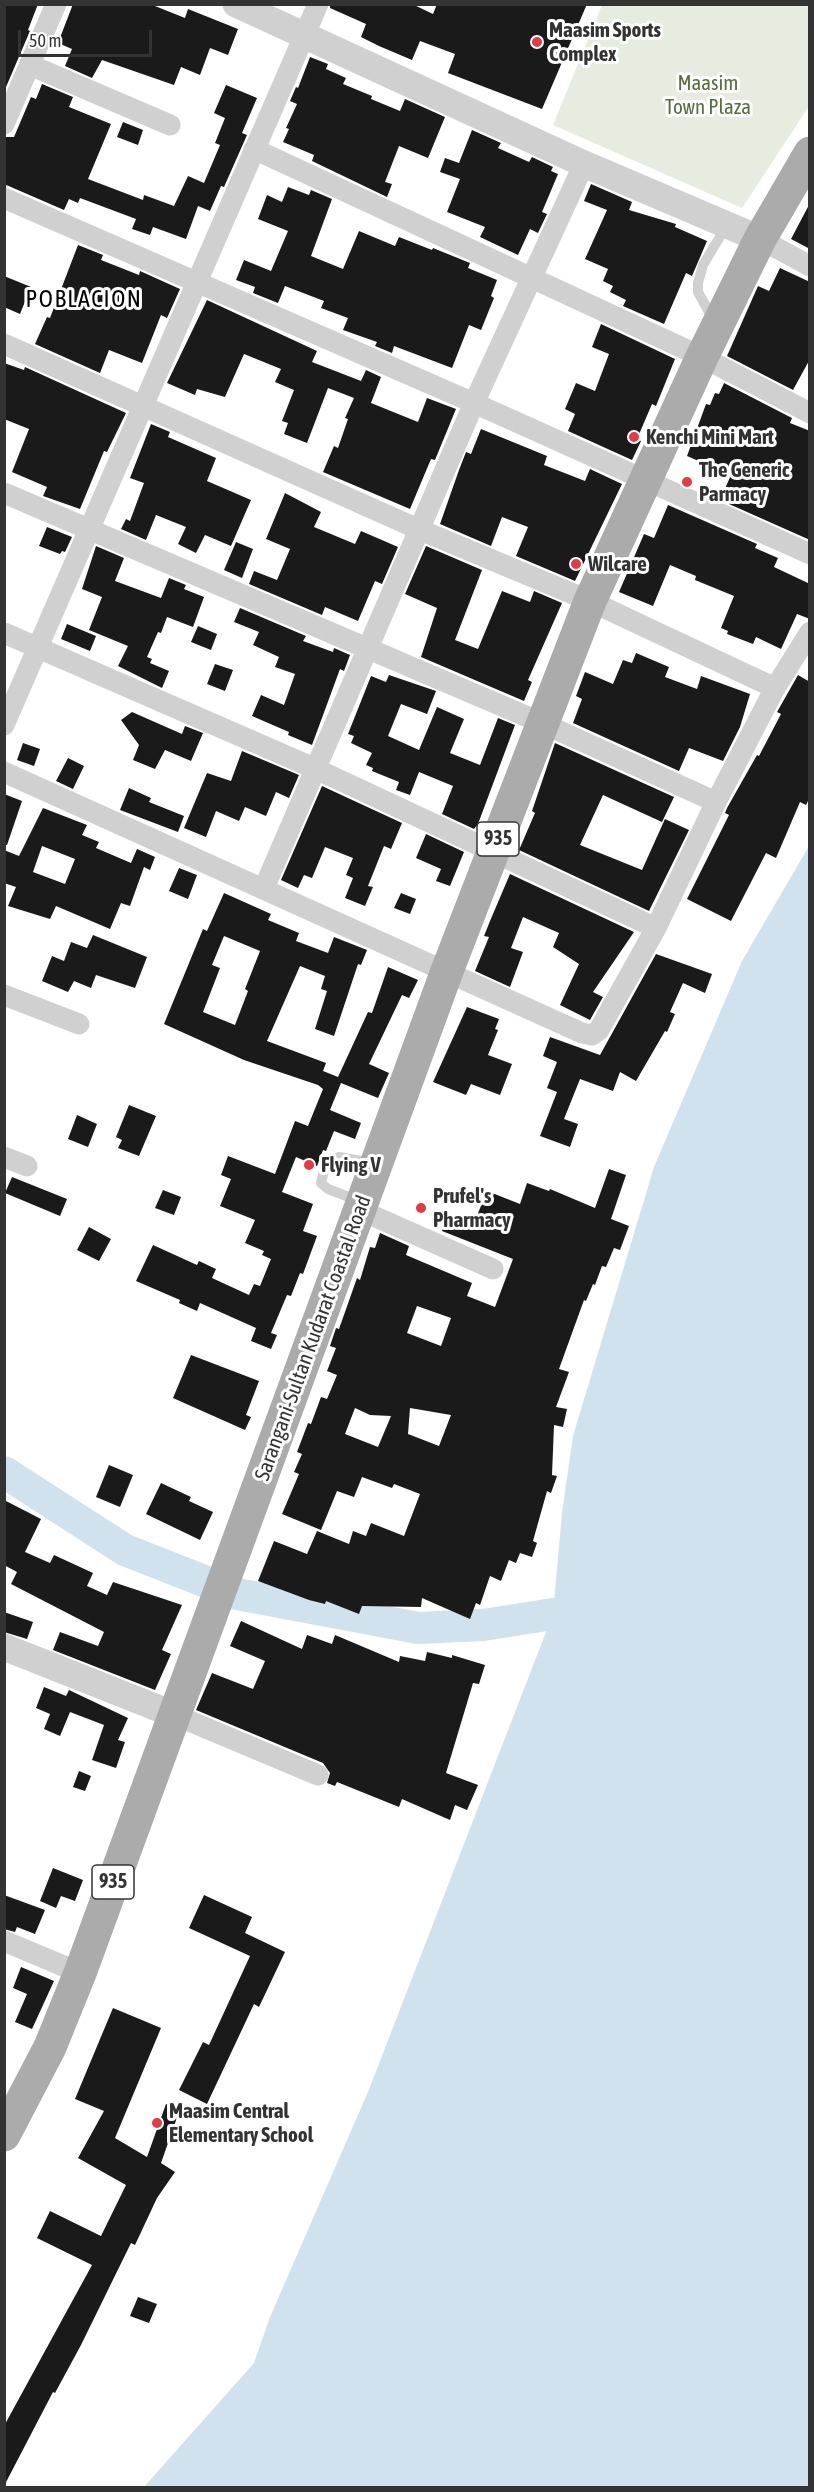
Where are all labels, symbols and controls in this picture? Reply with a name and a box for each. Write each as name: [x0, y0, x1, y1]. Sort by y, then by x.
place label: Maasim Sports Complex: [549, 17, 661, 67]
scale bar: [21, 18, 154, 56]
text: 50 m: [29, 30, 61, 51]
marker: Maasim Sports Complex: [530, 35, 544, 49]
park label: Maasim Town Plaza: [665, 70, 751, 120]
district label: POBLACION: [26, 285, 142, 313]
place label: Kenchi Mini Mart: [646, 424, 774, 450]
marker: Kenchi Mini Mart: [627, 430, 641, 444]
place label: The Generic Parmacy: [699, 457, 790, 507]
marker: The Generic Parmacy: [680, 475, 694, 489]
place label: Wilcare: [588, 551, 647, 577]
marker: Wilcare: [569, 557, 583, 571]
road number: 935: [477, 822, 519, 856]
place label: Flying V: [321, 1152, 381, 1178]
marker: Flying V: [302, 1158, 316, 1172]
place label: Prufel's Pharmacy: [433, 1183, 511, 1233]
street label: Sarangani-Sultan Kudarat Coastal Road: [250, 1192, 376, 1484]
marker: Prufel's Pharmacy: [414, 1201, 428, 1215]
road number: 935: [92, 1865, 134, 1899]
place label: Maasim Central Elementary School: [169, 2098, 313, 2148]
marker: Maasim Central Elementary School: [150, 2116, 164, 2130]

